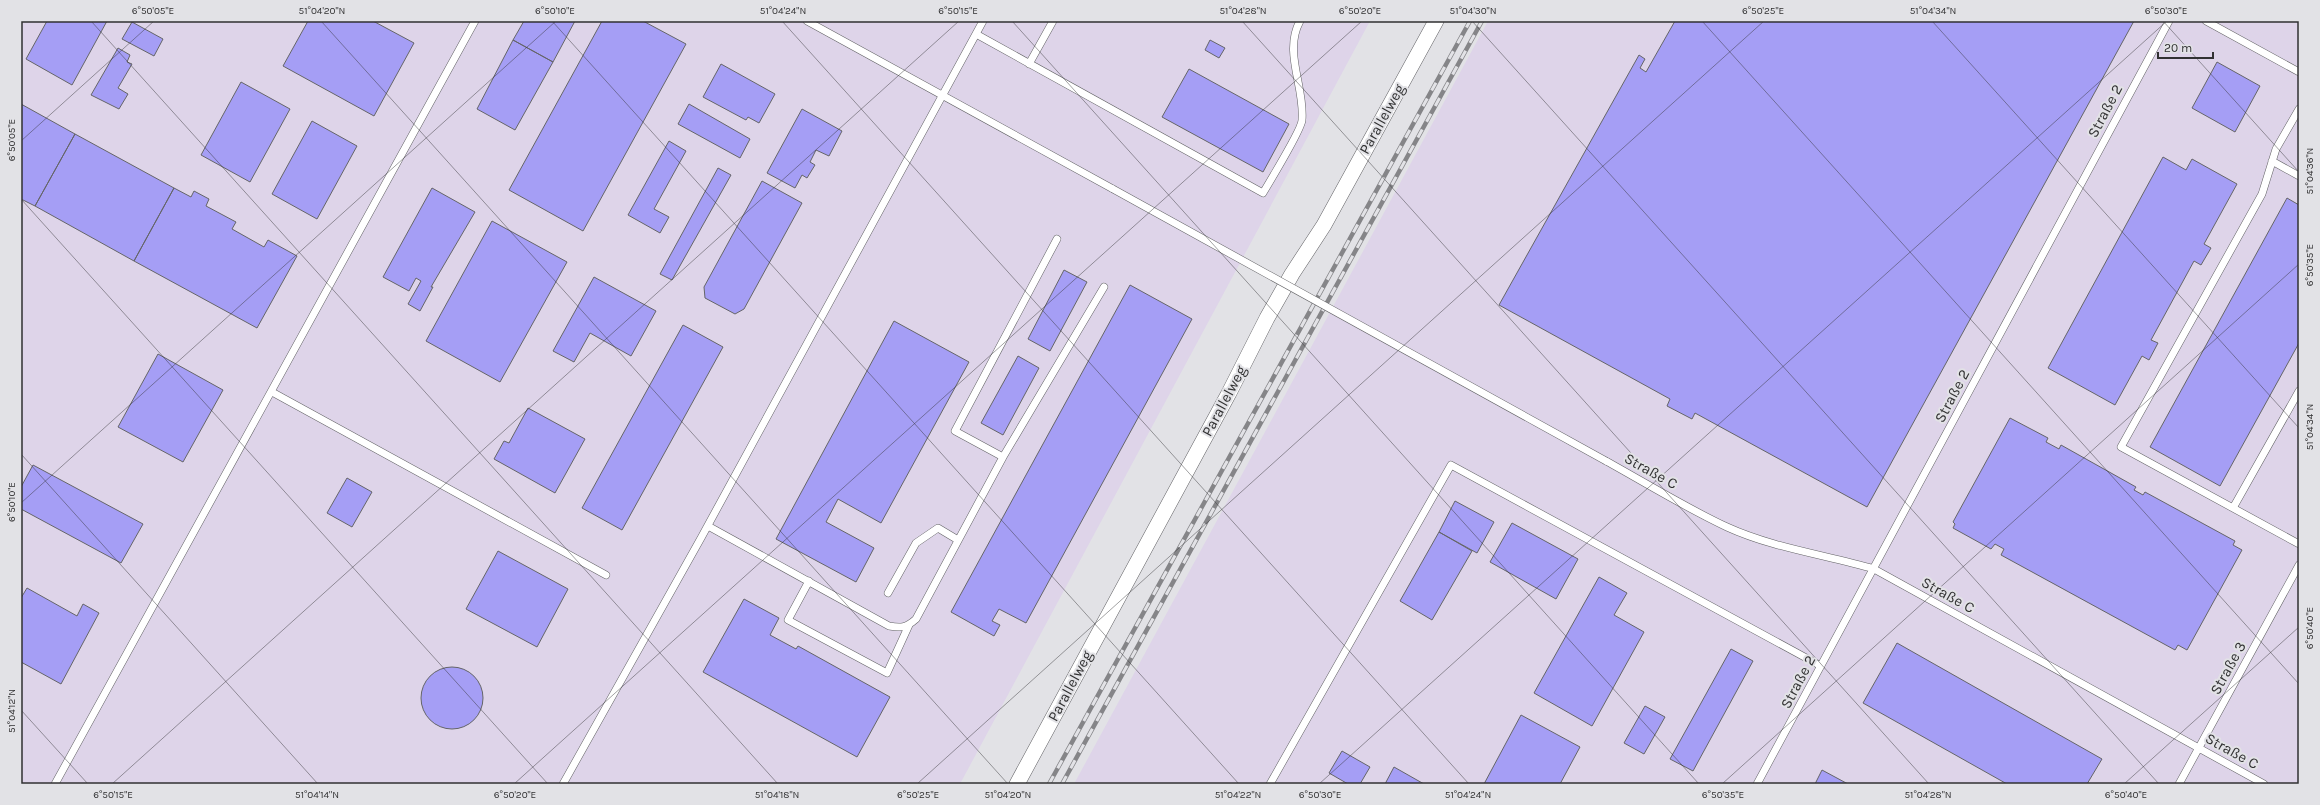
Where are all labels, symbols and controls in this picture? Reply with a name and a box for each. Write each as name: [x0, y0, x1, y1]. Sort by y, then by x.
text: 6°50'05"E: [132, 5, 174, 17]
text: 51°04'20"N: [299, 5, 345, 17]
text: 6°50'10"E: [535, 5, 575, 17]
text: 51°04'24"N: [760, 5, 806, 17]
text: 6°50'15"E: [938, 5, 978, 17]
text: 51°04'28"N: [1219, 5, 1267, 17]
text: 6°50'20"E: [1339, 5, 1381, 17]
text: 51°04'30"N: [1450, 5, 1496, 17]
text: 6°50'25"E: [1742, 5, 1784, 17]
text: 51°04'34"N: [1910, 5, 1956, 17]
text: 6°50'30"E: [2145, 5, 2187, 17]
scale bar: [2158, 34, 2213, 60]
text: 20 m: [2164, 41, 2192, 55]
street label: Parallelweg: [1355, 80, 1409, 157]
street label: Straße 2: [2084, 81, 2126, 141]
text: 6°50'05"E: [6, 119, 18, 161]
text: 51°04'36"N: [2304, 148, 2316, 194]
text: 6°50'35"E: [2304, 244, 2316, 286]
street label: Parallelweg: [1198, 362, 1250, 439]
street label: Straße 2: [1931, 366, 1973, 426]
text: 51°04'34"N: [2304, 404, 2316, 450]
street label: Straße C: [1621, 449, 1681, 493]
text: 6°50'10"E: [6, 482, 18, 522]
street label: Straße C: [1918, 573, 1978, 617]
text: 6°50'40"E: [2304, 607, 2316, 649]
street label: Straße 3: [2206, 638, 2250, 698]
street label: Parallelweg: [1044, 647, 1096, 724]
street label: Straße 2: [1777, 652, 1819, 712]
text: 51°04'12"N: [6, 689, 18, 733]
street label: Straße C: [2202, 729, 2262, 773]
text: 6°50'15"E: [93, 789, 133, 801]
text: 51°04'14"N: [295, 789, 339, 801]
text: 6°50'20"E: [494, 789, 536, 801]
text: 51°04'18"N: [755, 789, 799, 801]
text: 6°50'25"E: [897, 789, 939, 801]
text: 51°04'20"N: [985, 789, 1031, 801]
text: 51°04'22"N: [1215, 789, 1261, 801]
text: 6°50'30"E: [1299, 789, 1341, 801]
text: 51°04'24"N: [1445, 789, 1491, 801]
text: 6°50'35"E: [1702, 789, 1744, 801]
text: 51°04'28"N: [1904, 789, 1952, 801]
text: 6°50'40"E: [2105, 789, 2147, 801]

